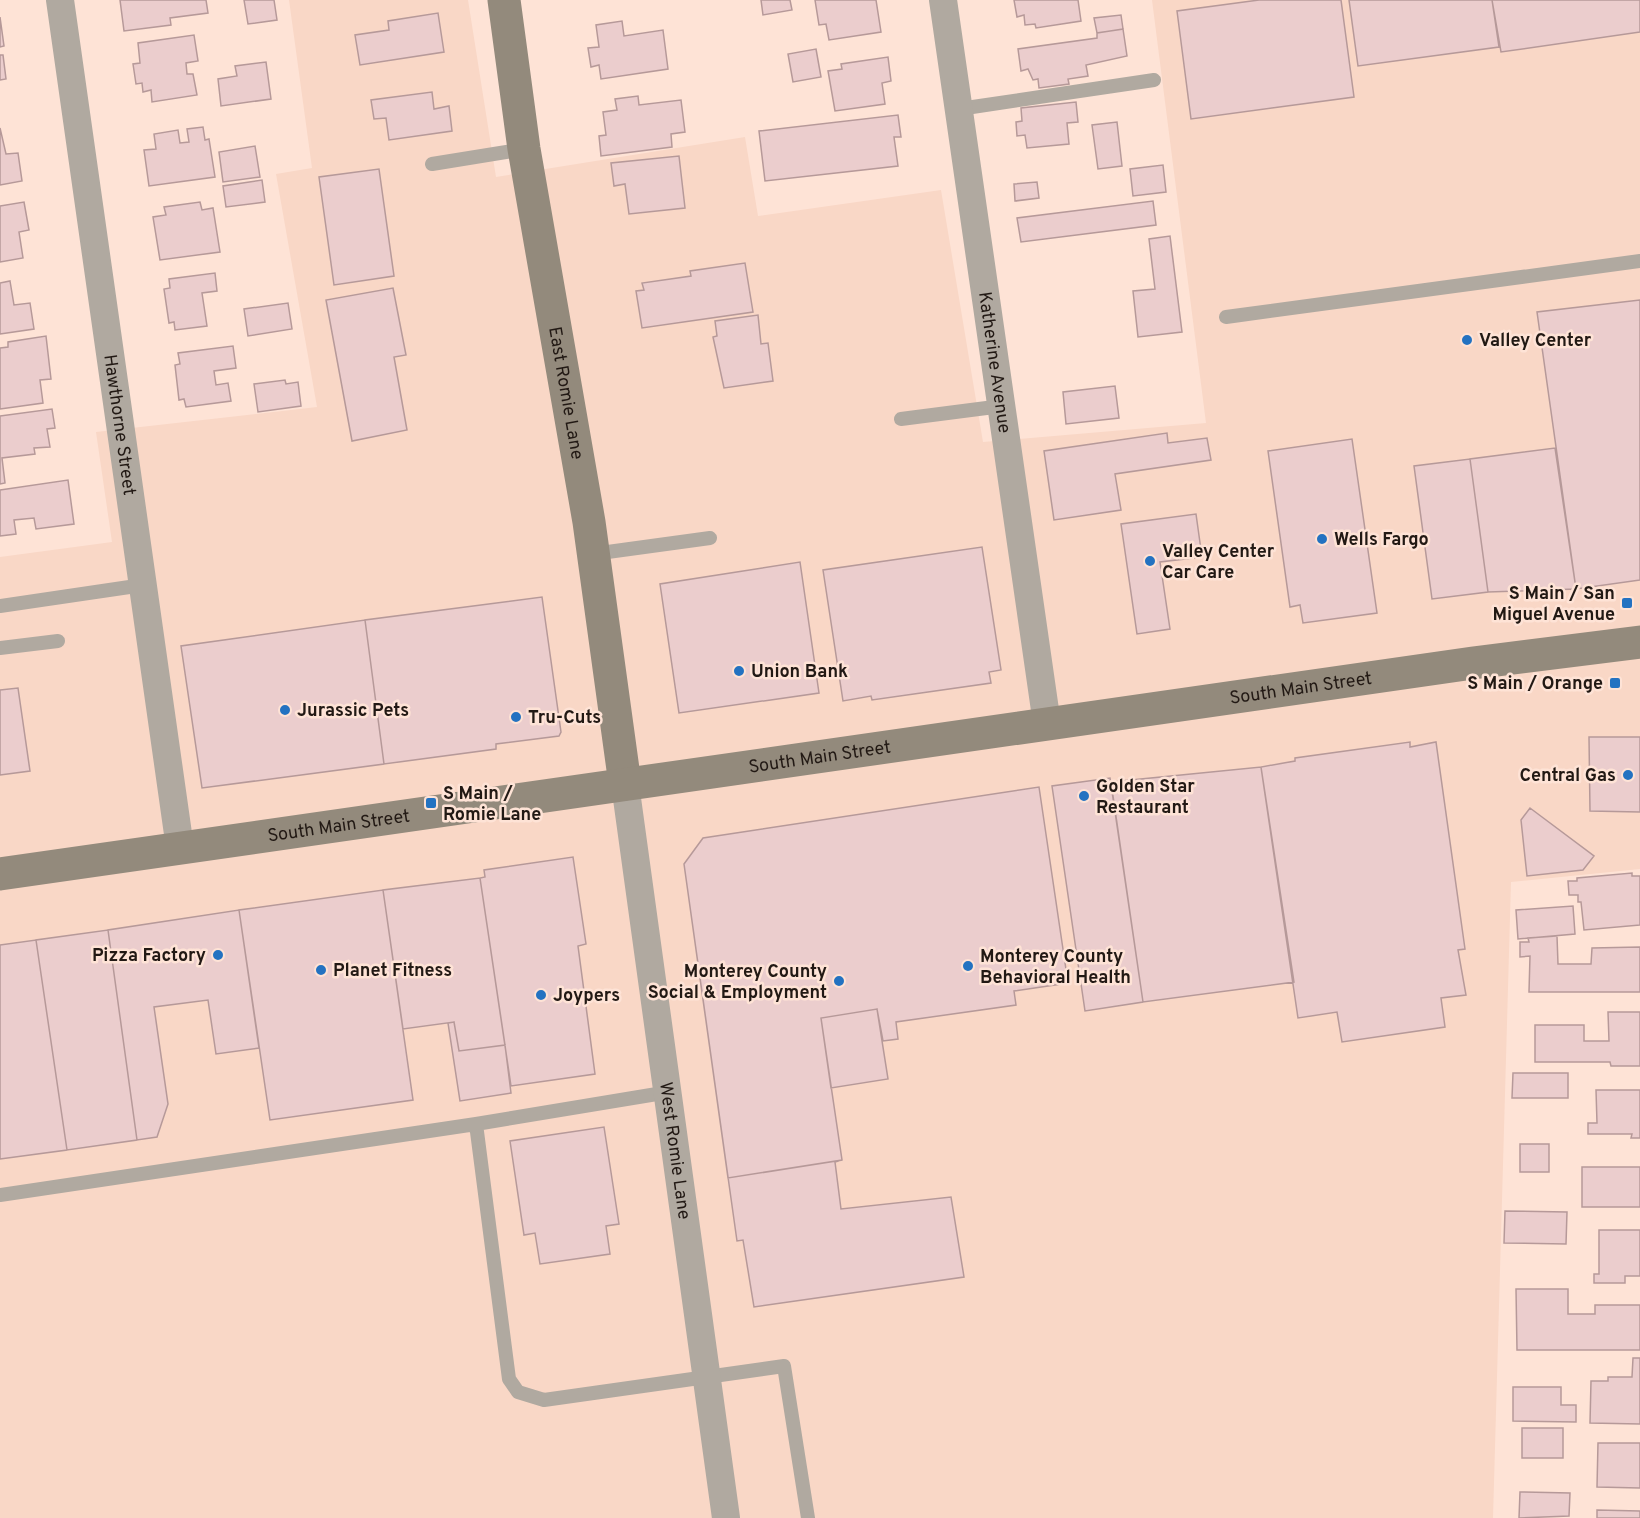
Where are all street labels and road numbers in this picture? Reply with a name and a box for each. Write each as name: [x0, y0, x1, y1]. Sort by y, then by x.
street label: Katherine Avenue: [972, 290, 1015, 435]
street label: East Romie Lane: [542, 325, 588, 462]
street label: Hawthorne Street: [97, 353, 140, 497]
street label: South Main Street: [1228, 668, 1374, 711]
street label: South Main Street: [747, 737, 892, 780]
street label: South Main Street: [266, 805, 411, 849]
street label: West Romie Lane: [653, 1080, 695, 1221]

